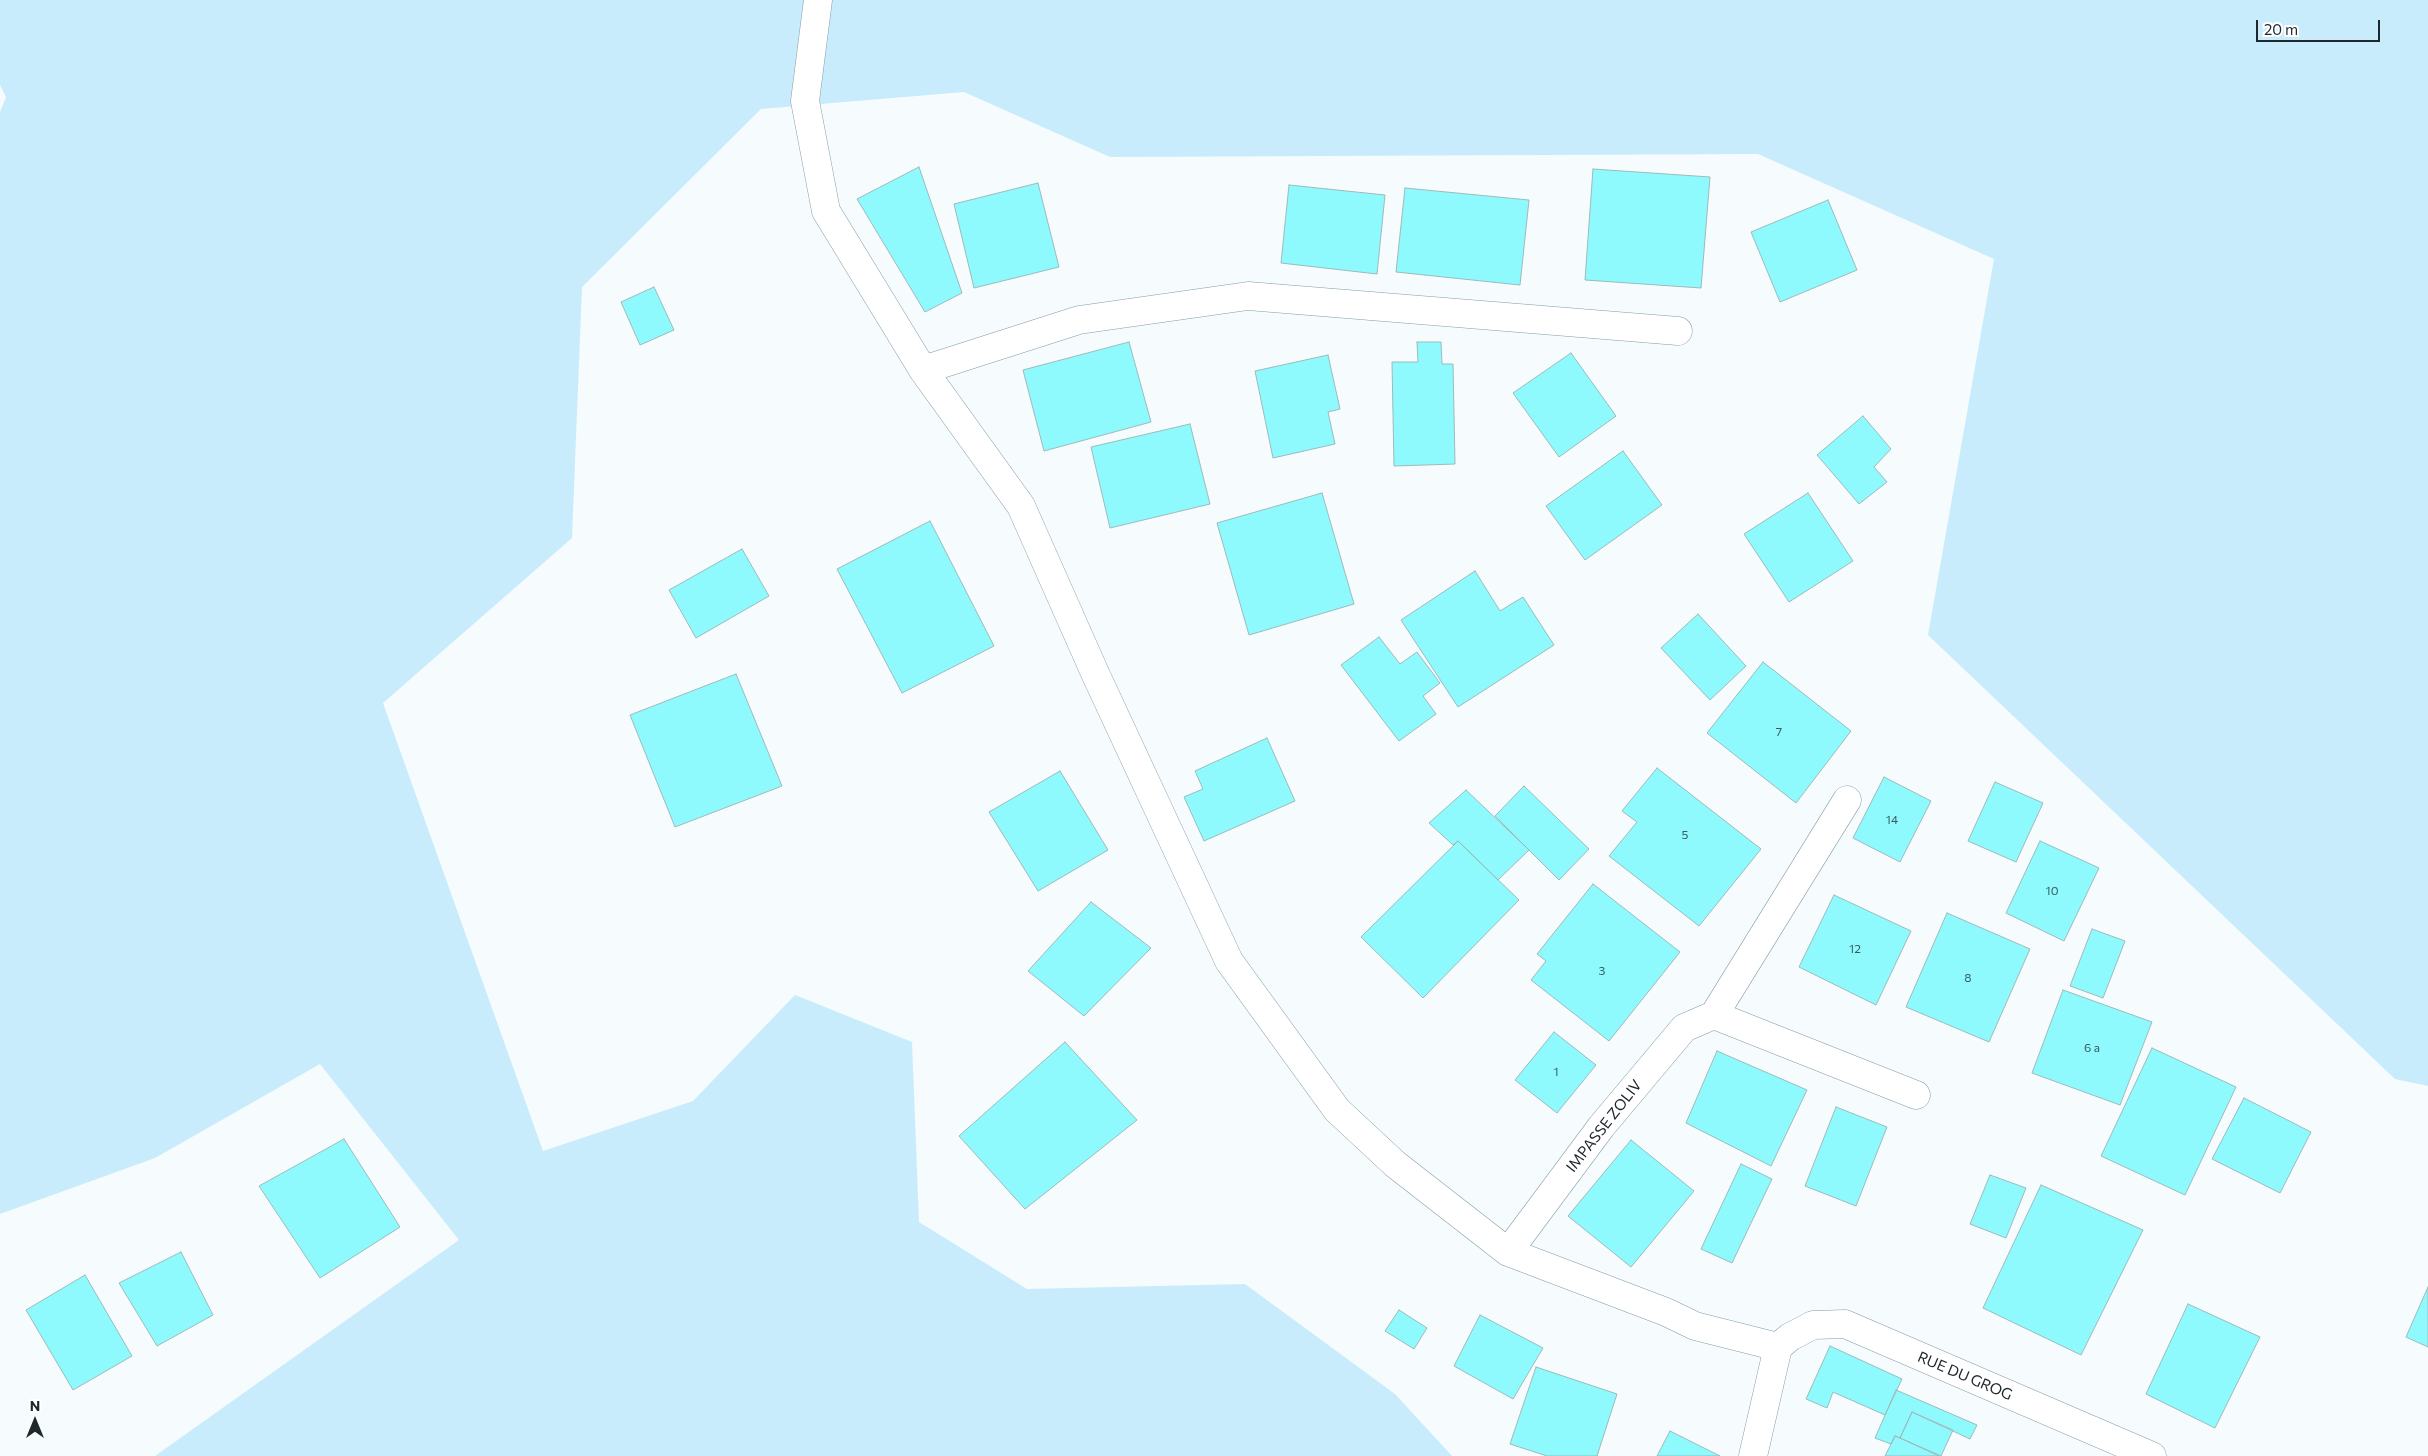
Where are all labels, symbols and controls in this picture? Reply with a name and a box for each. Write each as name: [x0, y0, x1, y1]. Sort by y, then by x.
scale bar: [2258, 10, 2382, 42]
text: 20 m: [2264, 20, 2298, 38]
house number: 7: [1776, 725, 1782, 739]
house number: 14: [1886, 813, 1898, 827]
house number: 5: [1682, 828, 1688, 842]
house number: 10: [2046, 884, 2058, 898]
house number: 12: [1849, 942, 1861, 956]
house number: 3: [1599, 964, 1605, 978]
house number: 8: [1964, 971, 1972, 985]
house number: 6 a: [2084, 1041, 2100, 1055]
house number: 1: [1553, 1065, 1559, 1079]
street label: IMPASSE ZOLIV: [1562, 1076, 1646, 1176]
street label: RUE DU GROG: [1915, 1348, 2015, 1404]
north arrow: [10, 1396, 60, 1446]
text: N: [30, 1397, 40, 1414]

